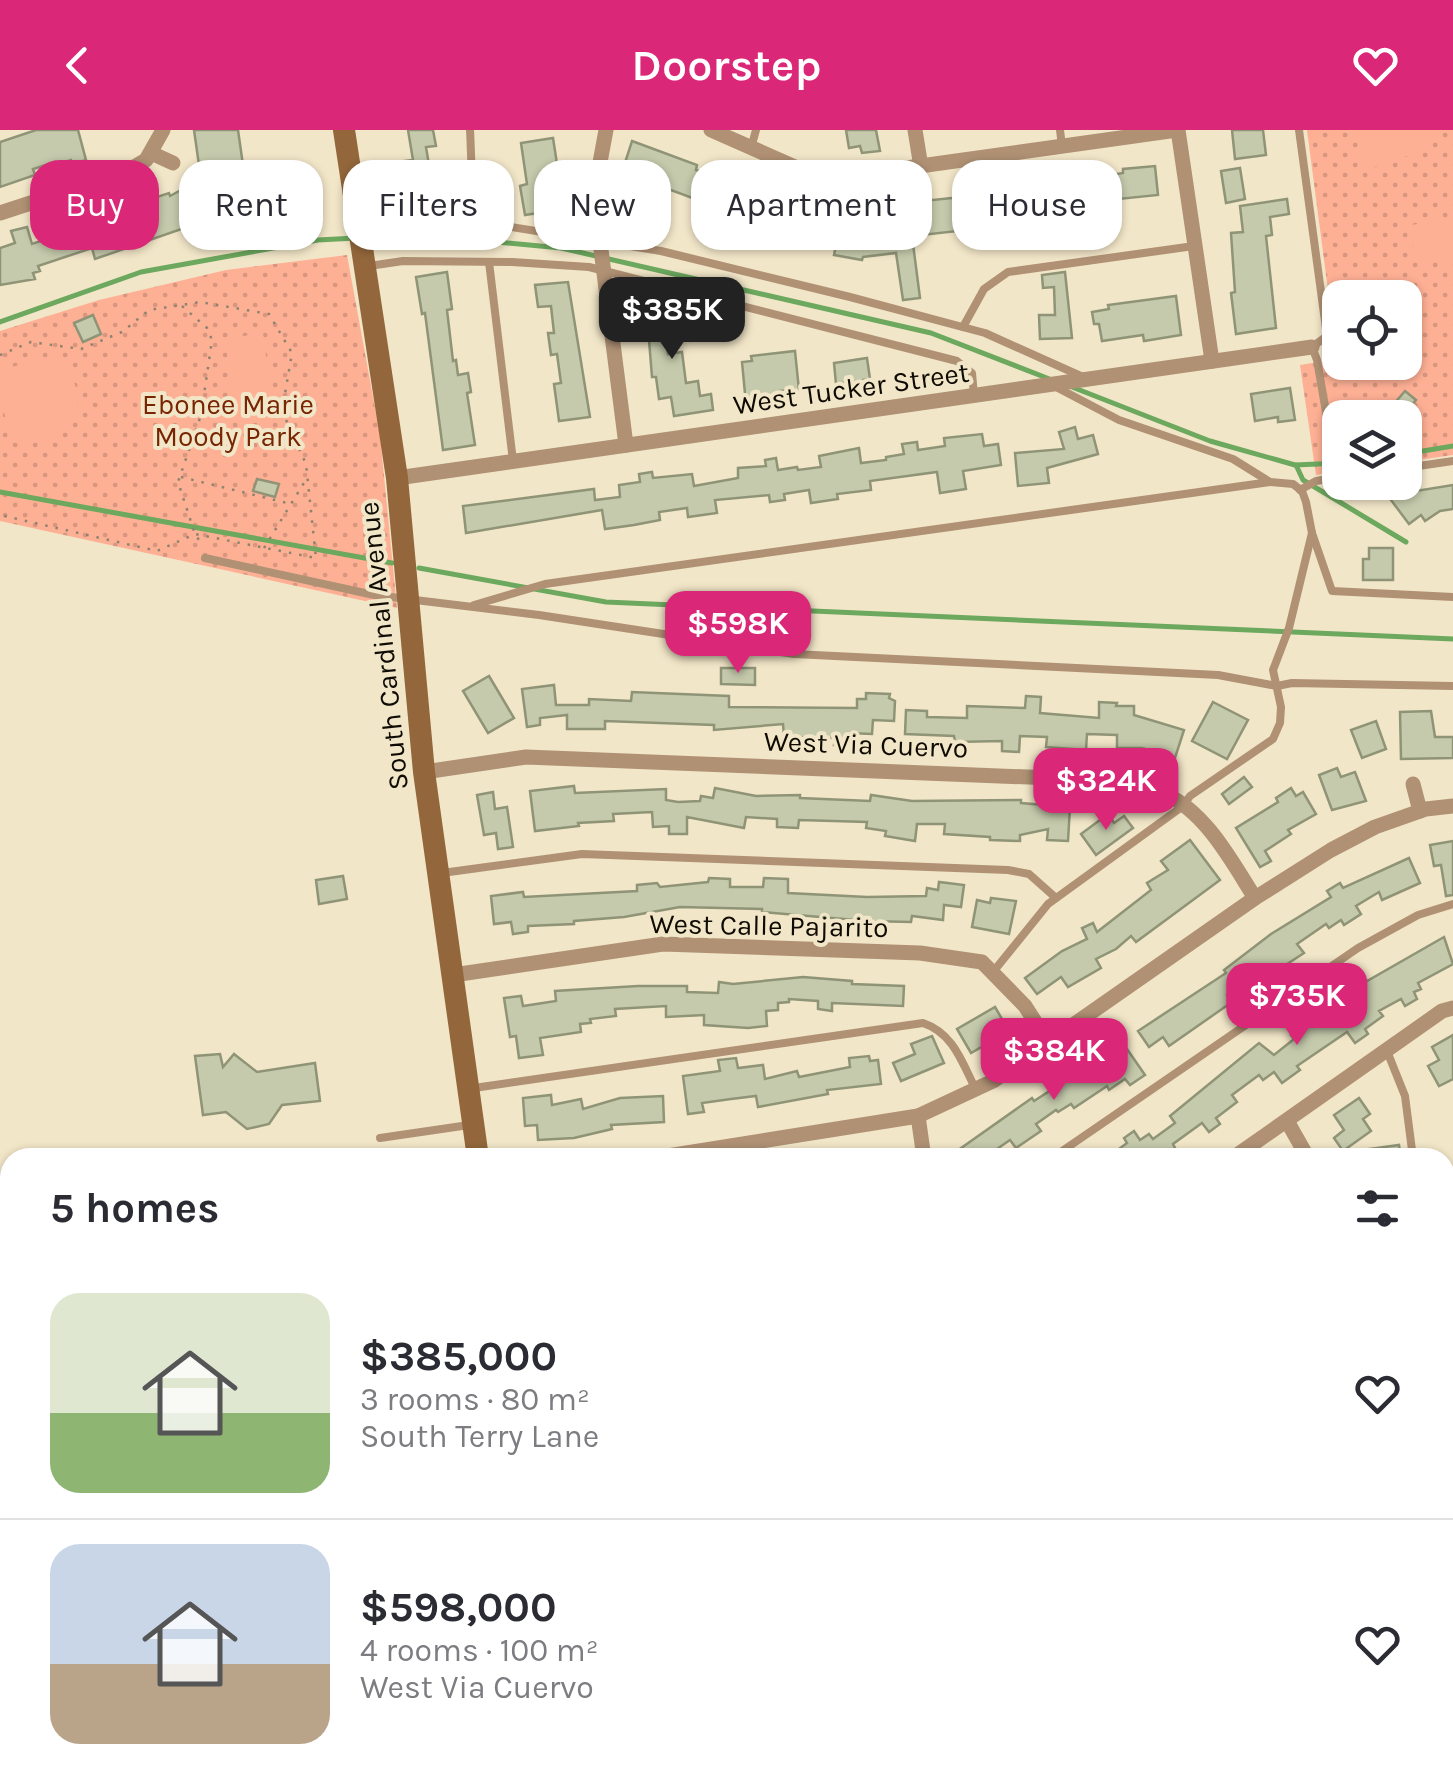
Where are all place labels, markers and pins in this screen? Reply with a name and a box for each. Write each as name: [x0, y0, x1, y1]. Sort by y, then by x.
pin: $385K: [602, 277, 742, 362]
pin: $598K: [668, 591, 808, 676]
pin: $324K: [1036, 748, 1176, 833]
pin: $735K: [1227, 963, 1367, 1048]
pin: $384K: [984, 1018, 1124, 1103]

